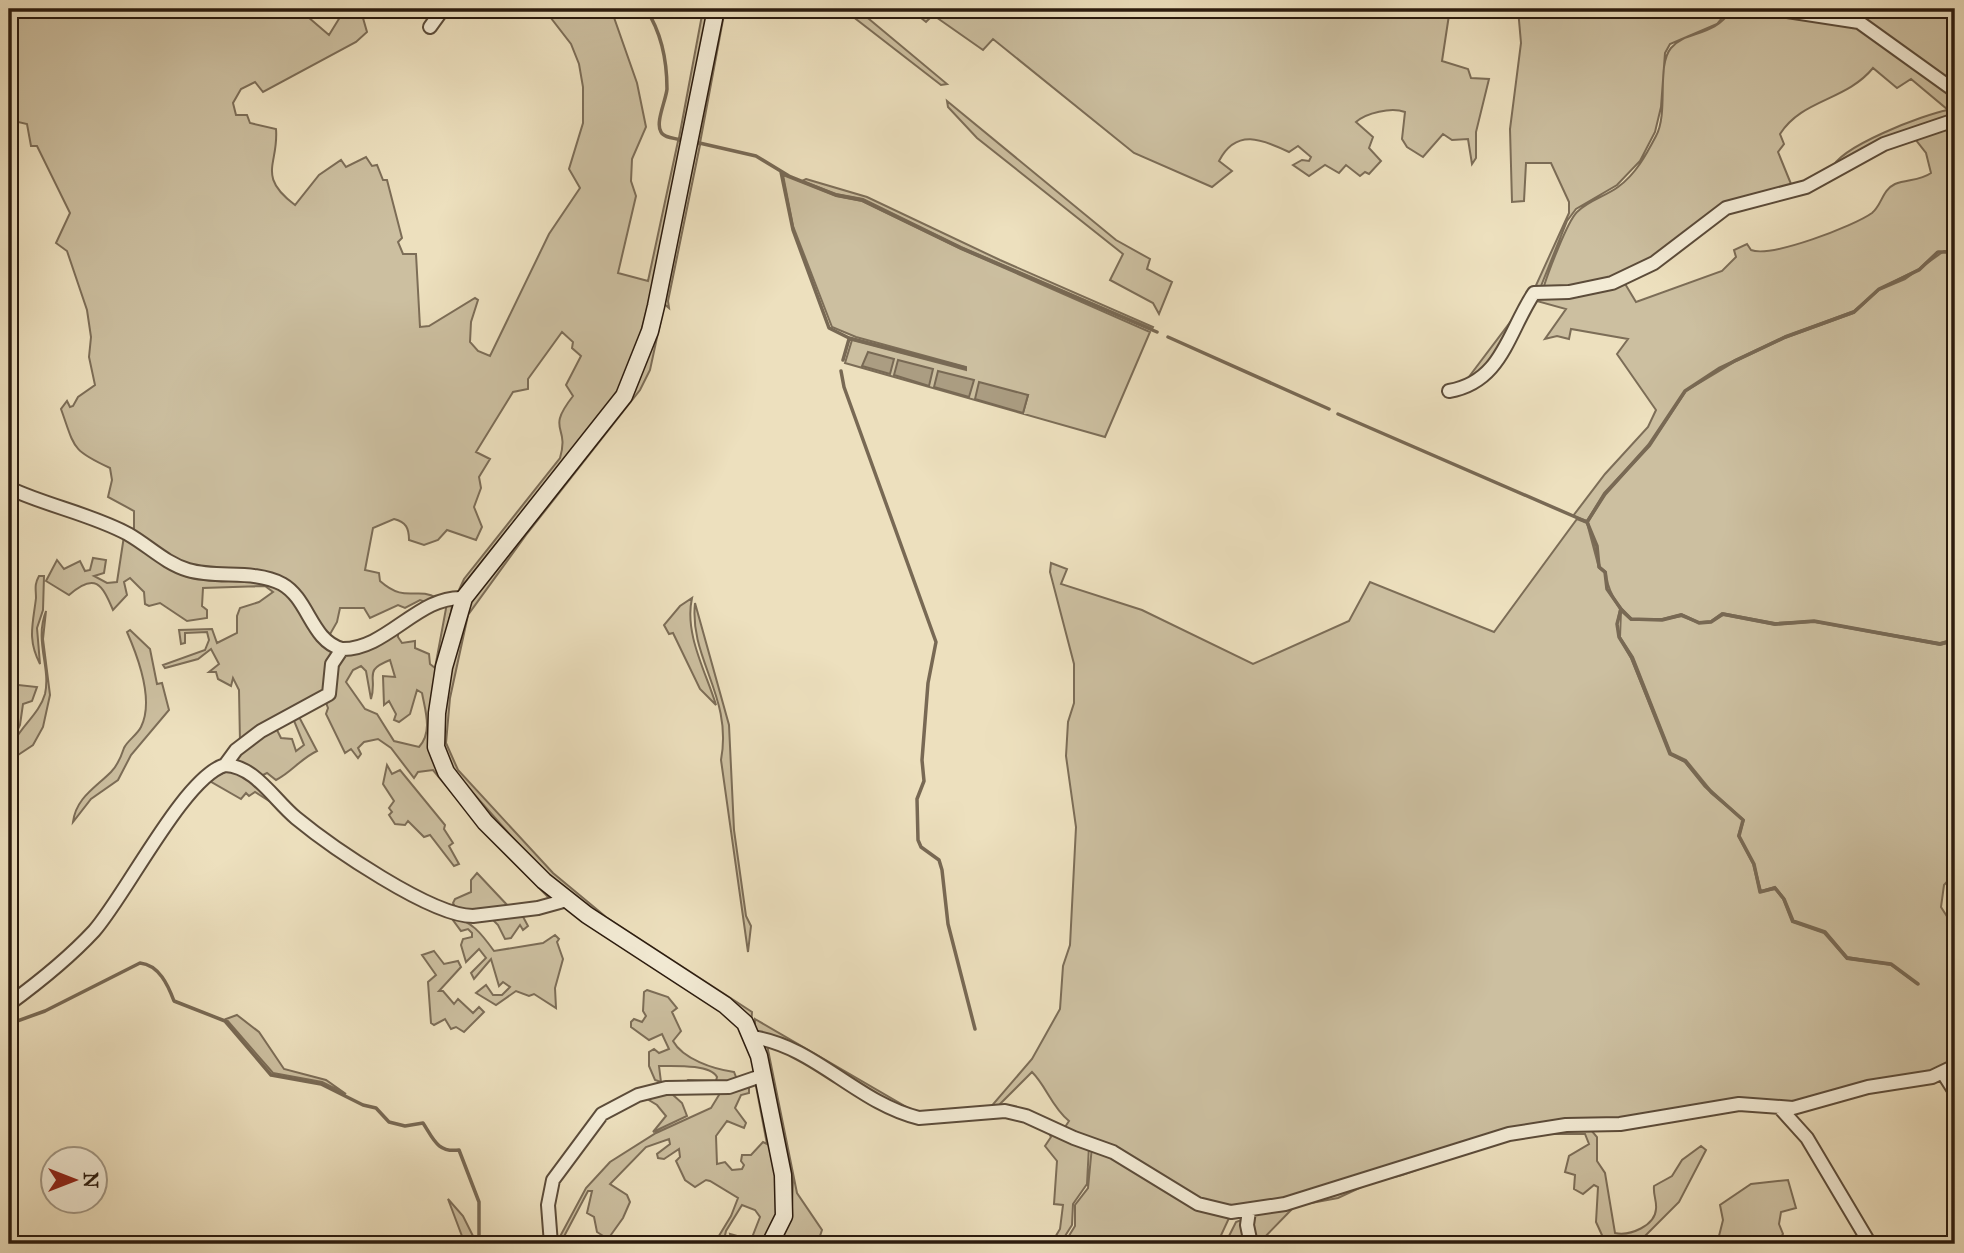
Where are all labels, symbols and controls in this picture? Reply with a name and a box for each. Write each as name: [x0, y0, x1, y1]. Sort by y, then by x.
north arrow: [38, 1144, 108, 1214]
text: N: [79, 1172, 102, 1188]

